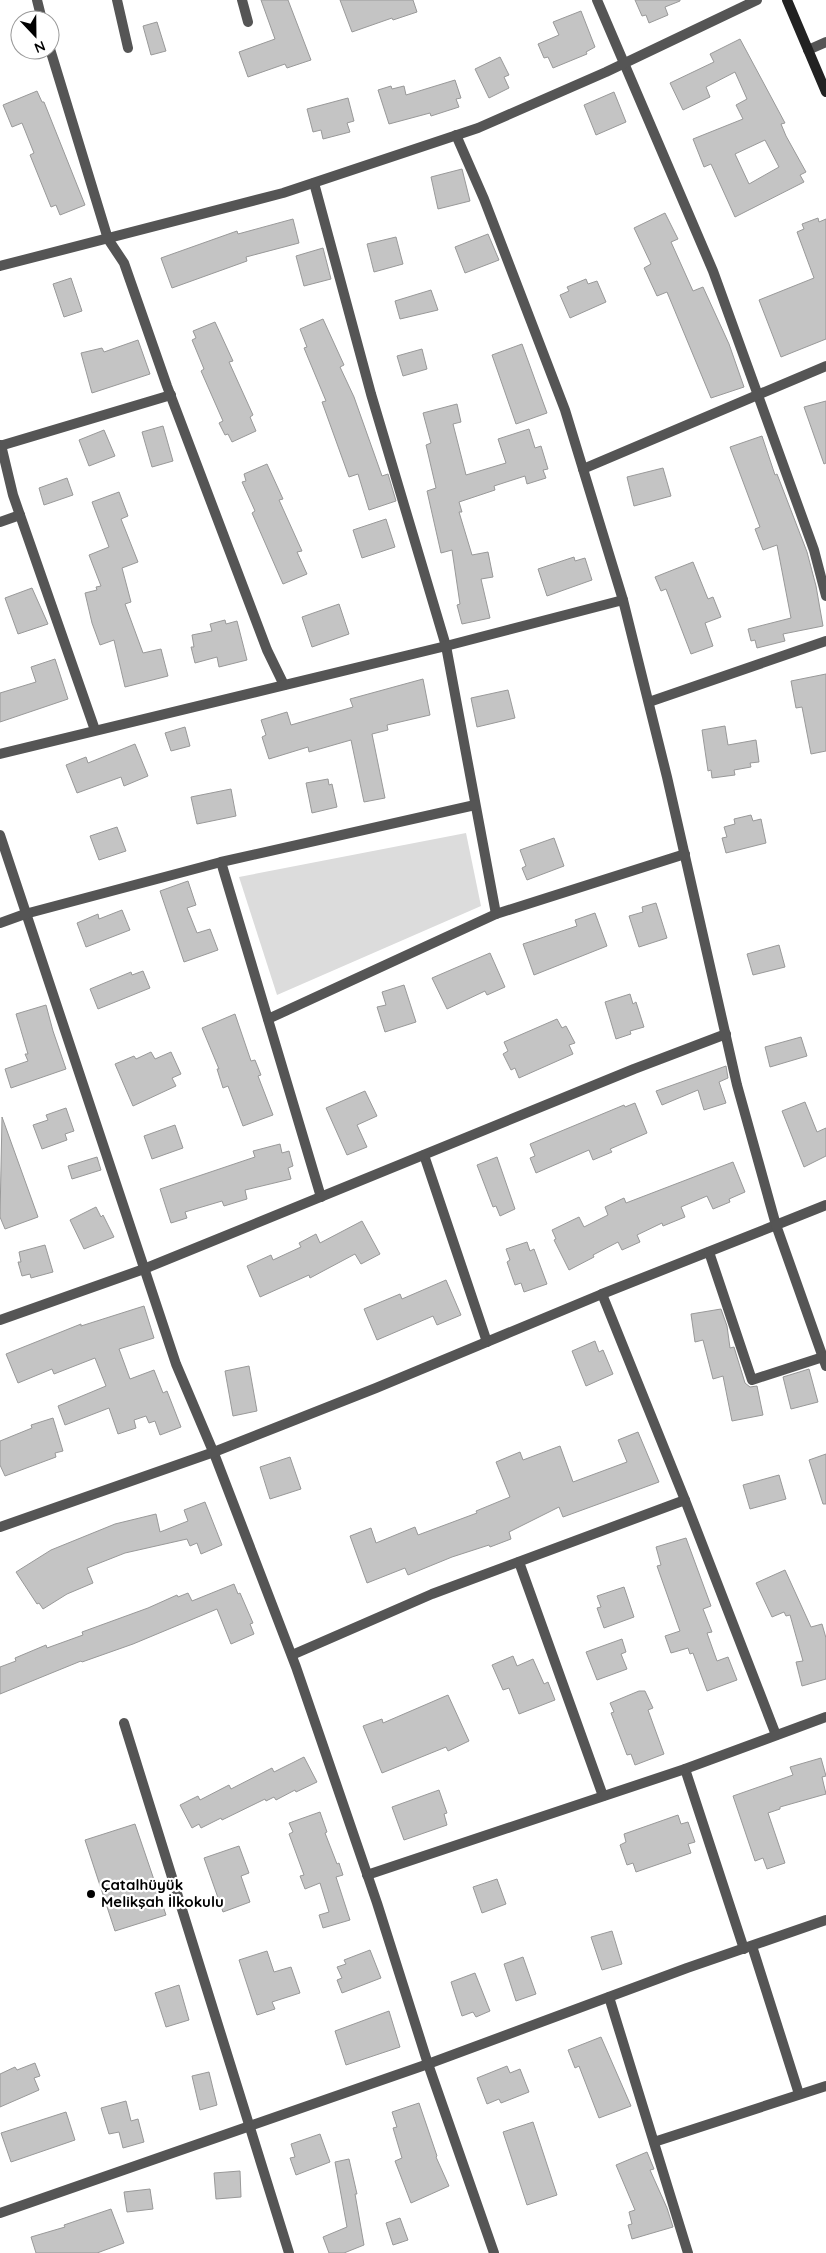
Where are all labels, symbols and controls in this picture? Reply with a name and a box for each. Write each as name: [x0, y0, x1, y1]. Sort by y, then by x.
north arrow: [10, 10, 60, 60]
text: N: [32, 37, 48, 57]
place label: Çatalhüyük Melikşah İlkokulu: [101, 1875, 224, 1911]
marker: Çatalhüyük Melikşah İlkokulu: [85, 1888, 97, 1900]

